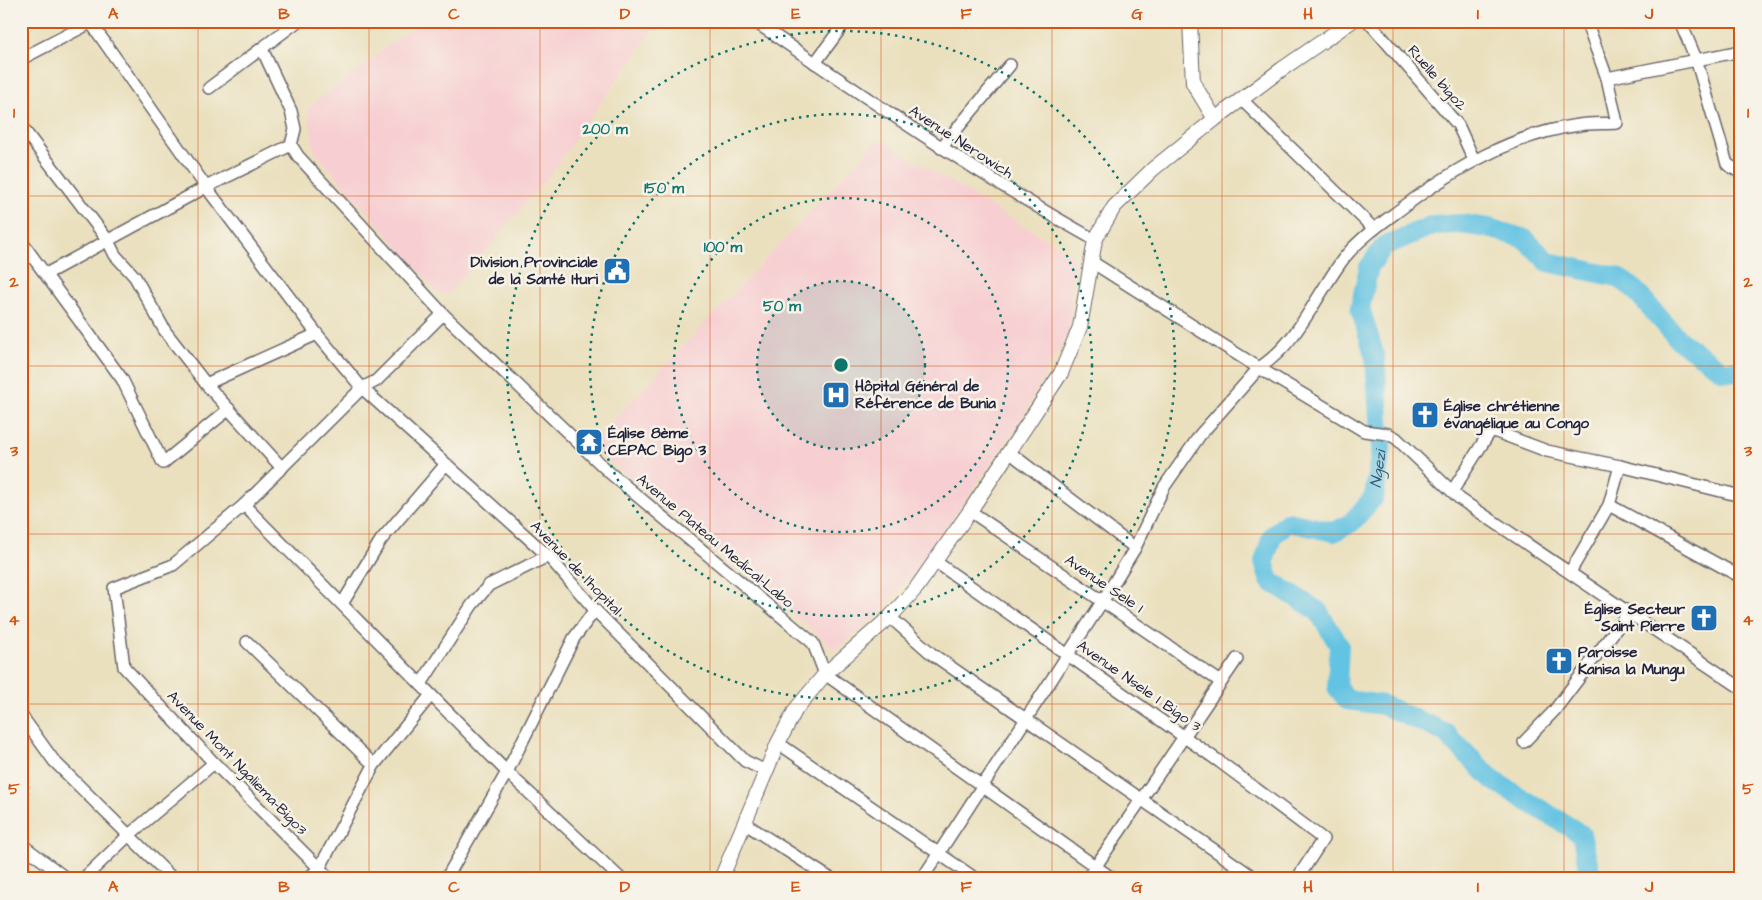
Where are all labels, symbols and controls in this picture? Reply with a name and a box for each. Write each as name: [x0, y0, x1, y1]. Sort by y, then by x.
text: A: [108, 3, 119, 25]
text: B: [278, 3, 290, 25]
text: C: [448, 3, 460, 25]
text: D: [620, 3, 631, 25]
text: E: [791, 3, 801, 25]
text: F: [960, 3, 972, 25]
text: G: [1131, 3, 1143, 25]
text: H: [1303, 3, 1313, 25]
text: I: [1477, 3, 1479, 25]
text: J: [1644, 3, 1654, 25]
street label: Ruelle bigo2: [1402, 41, 1472, 116]
street label: Avenue Nerowich: [905, 100, 1018, 184]
text: 1: [13, 102, 16, 124]
text: 1: [1747, 102, 1750, 124]
text: 200 m: [581, 119, 628, 140]
text: 150 m: [644, 178, 684, 199]
text: 100 m: [704, 237, 743, 258]
place label: Division Provinciale de la Santé Ituri: [471, 252, 599, 290]
public building icon: Division Provinciale de la Santé Ituri: [602, 256, 632, 286]
text: 2: [8, 271, 19, 293]
text: 2: [1742, 271, 1753, 293]
text: 50 m: [763, 296, 801, 317]
centre of rings: [832, 356, 850, 374]
place label: Hôpital Général de Référence de Bunia: [855, 376, 996, 414]
hospital icon: Hôpital Général de Référence de Bunia: [821, 380, 851, 410]
place label: Église chrétienne évangélique au Congo: [1444, 396, 1589, 436]
church icon: Église chrétienne évangélique au Congo: [1410, 400, 1440, 430]
place label: Église 8ème CEPAC Bigo 3: [608, 423, 706, 463]
temple icon: Église 8ème CEPAC Bigo 3: [574, 427, 604, 457]
text: 3: [9, 440, 19, 462]
text: 3: [1743, 440, 1753, 462]
water label: Ngezi: [1365, 446, 1392, 489]
street label: Avenue Plateau Medical-Labo: [632, 469, 798, 613]
street label: Avenue de l'hopital: [525, 516, 627, 620]
street label: Avenue Sele I: [1060, 550, 1148, 618]
place label: Église Secteur Saint Pierre: [1585, 599, 1686, 637]
church icon: Église Secteur Saint Pierre: [1689, 603, 1719, 633]
text: 4: [9, 609, 20, 631]
text: 4: [1743, 609, 1754, 631]
street label: Avenue Nsele I Bigo 3: [1072, 635, 1206, 738]
place label: Paroisse Kanisa la Mungu: [1578, 642, 1685, 682]
church icon: Paroisse Kanisa la Mungu: [1544, 646, 1574, 676]
street label: Avenue Mont Ngaliema-Bigo3: [162, 686, 312, 841]
text: 5: [8, 778, 20, 800]
text: 5: [1742, 778, 1754, 800]
text: A: [108, 876, 119, 898]
text: B: [278, 876, 290, 898]
text: C: [448, 876, 460, 898]
text: D: [620, 876, 631, 898]
text: E: [791, 876, 801, 898]
text: F: [960, 876, 972, 898]
text: G: [1131, 876, 1143, 898]
text: H: [1303, 876, 1313, 898]
text: I: [1477, 876, 1479, 898]
text: J: [1644, 876, 1654, 898]

